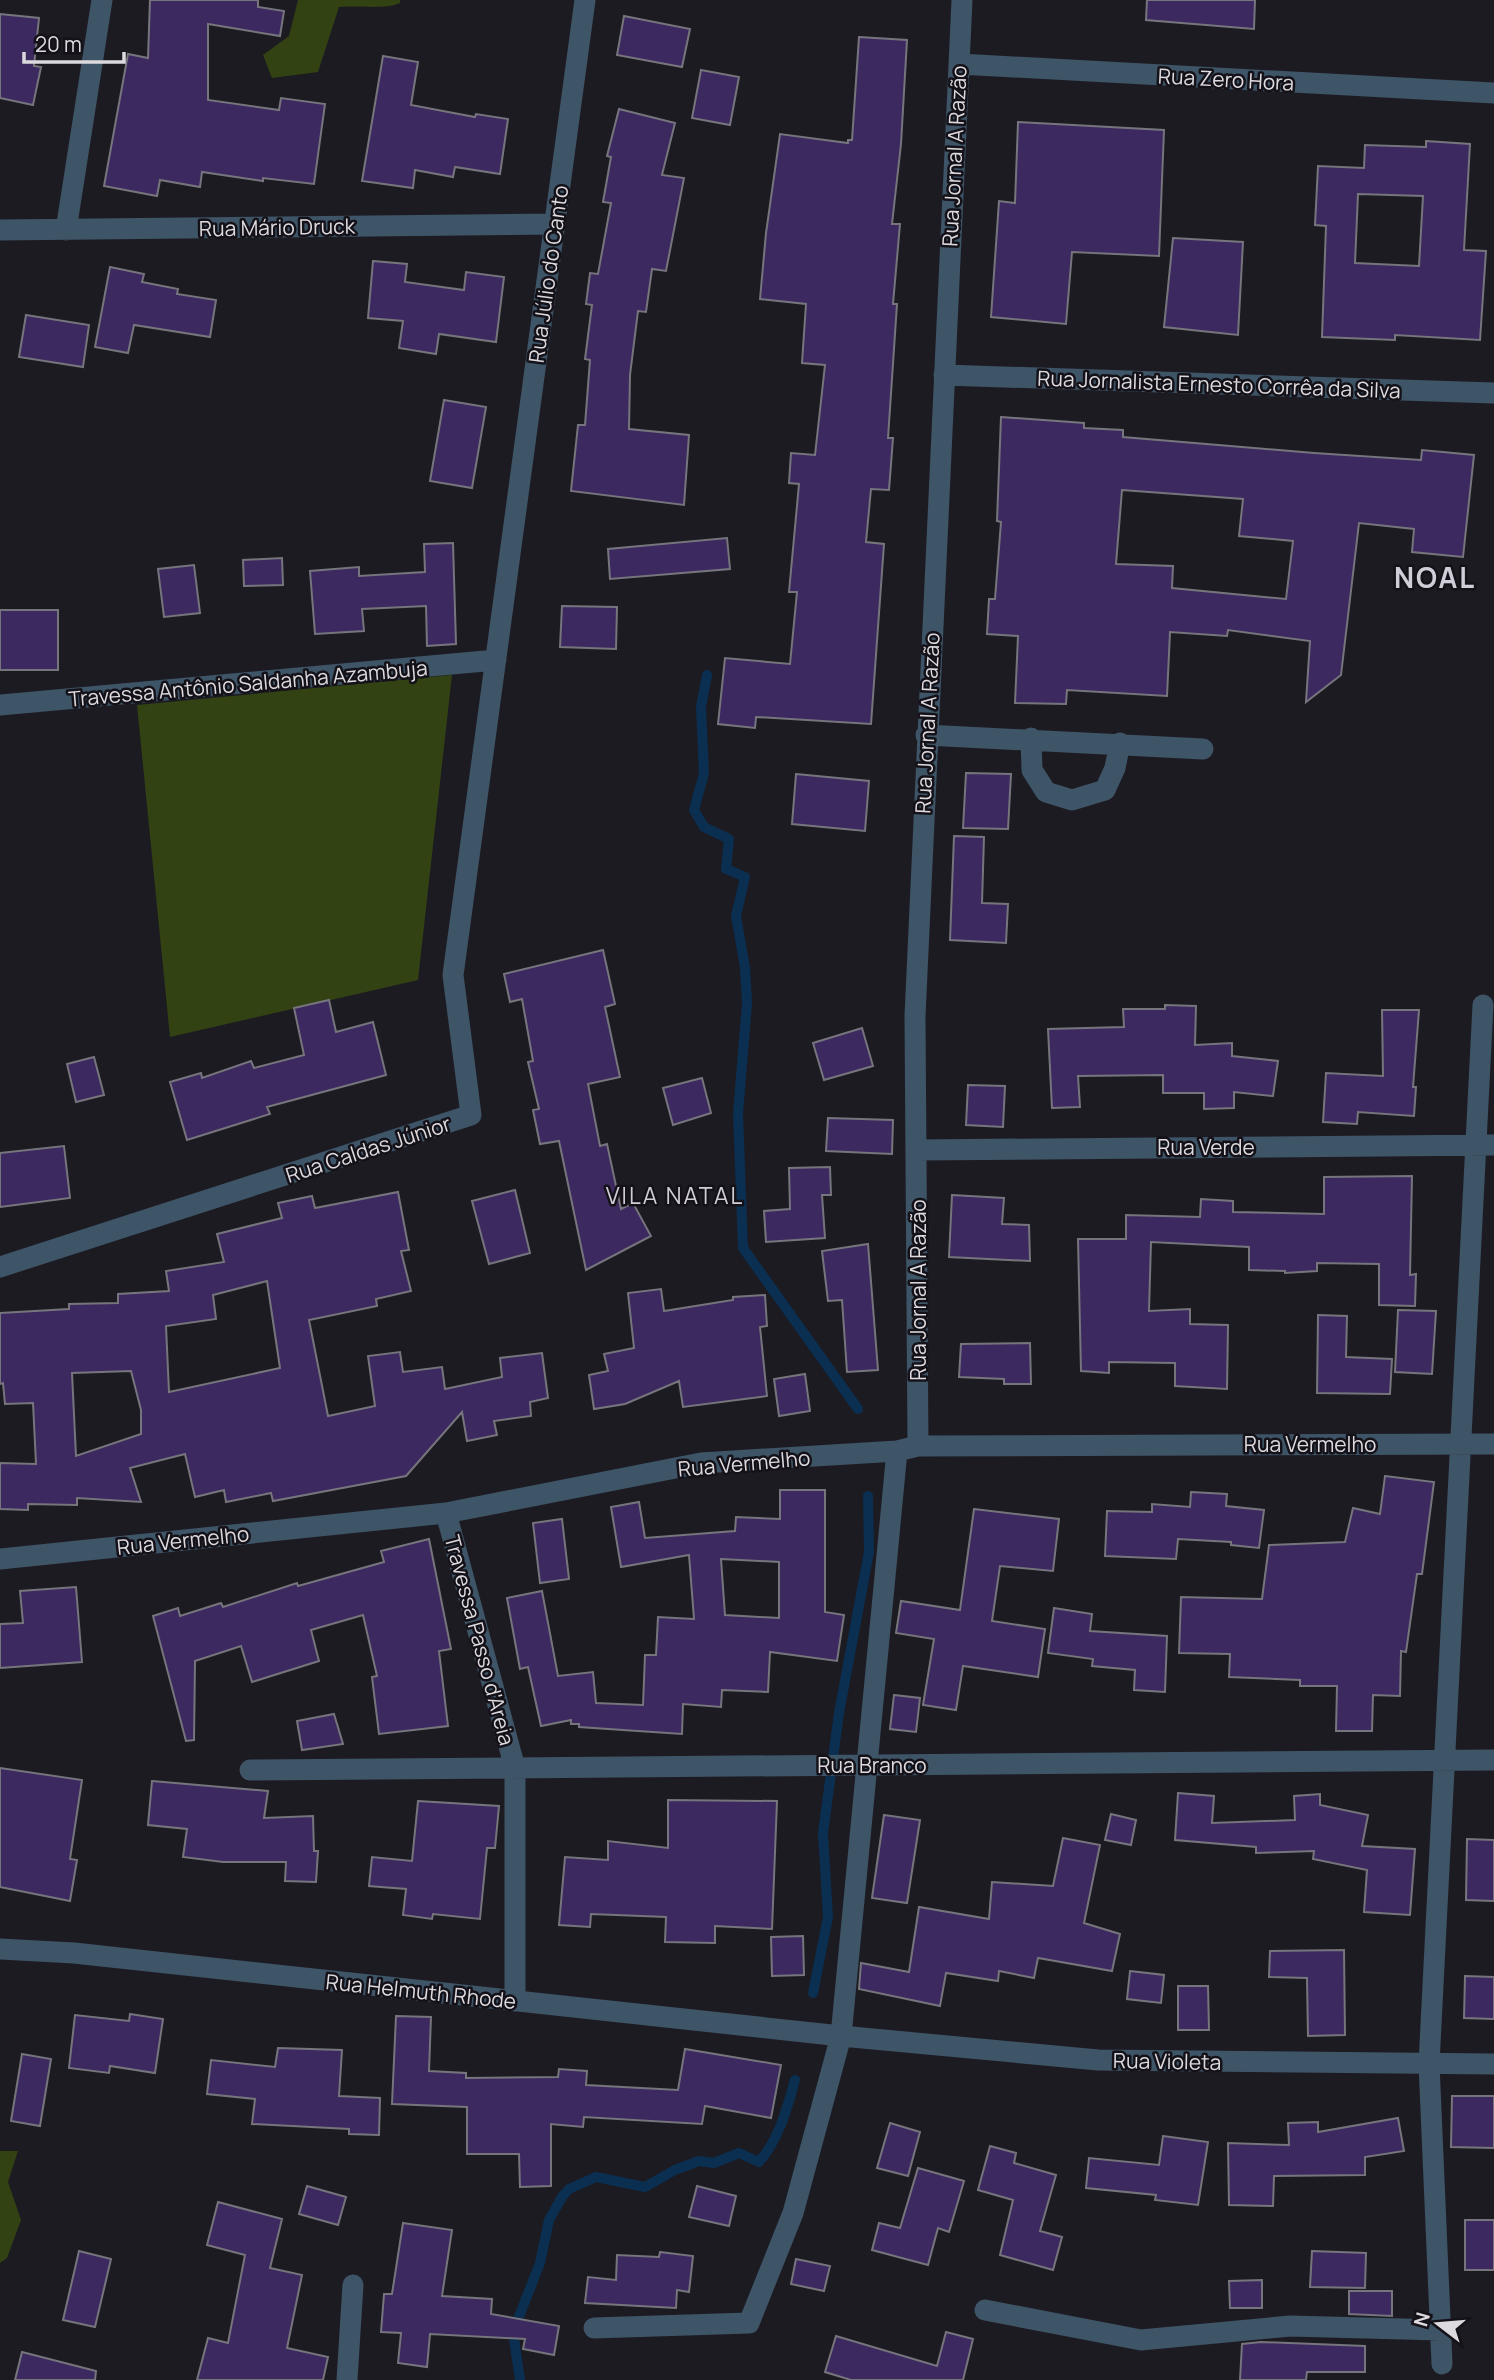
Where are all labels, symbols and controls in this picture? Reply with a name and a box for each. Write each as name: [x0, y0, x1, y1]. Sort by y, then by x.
scale bar: [24, 21, 124, 65]
text: 20 m: [35, 30, 82, 58]
street label: Rua Zero Hora: [1157, 61, 1295, 97]
street label: Rua Jornal A Razão: [935, 65, 973, 247]
street label: Rua Júlio do Canto: [522, 183, 574, 365]
street label: Rua Mário Druck: [199, 212, 356, 242]
street label: Rua Jornalista Ernesto Corrêa da Silva: [1037, 364, 1401, 404]
district label: NOAL: [1394, 558, 1476, 596]
street label: Rua Jornal A Razão: [908, 632, 946, 814]
street label: Travessa Antônio Saldanha Azambuja: [67, 653, 429, 713]
street label: Rua Caldas Júnior: [282, 1109, 455, 1189]
street label: Rua Verde: [1157, 1133, 1255, 1161]
district label: VILA NATAL: [606, 1179, 744, 1211]
street label: Rua Jornal A Razão: [904, 1199, 932, 1381]
street label: Rua Vermelho: [1244, 1430, 1376, 1458]
street label: Rua Vermelho: [677, 1443, 811, 1483]
street label: Rua Vermelho: [116, 1519, 250, 1561]
street label: Travessa Passo d'Areia: [438, 1532, 522, 1748]
street label: Rua Branco: [817, 1751, 927, 1779]
street label: Rua Helmuth Rhode: [324, 1967, 518, 2015]
street label: Rua Violeta: [1113, 2046, 1221, 2076]
north arrow: [1403, 2289, 1473, 2359]
text: N: [1407, 2309, 1436, 2329]

